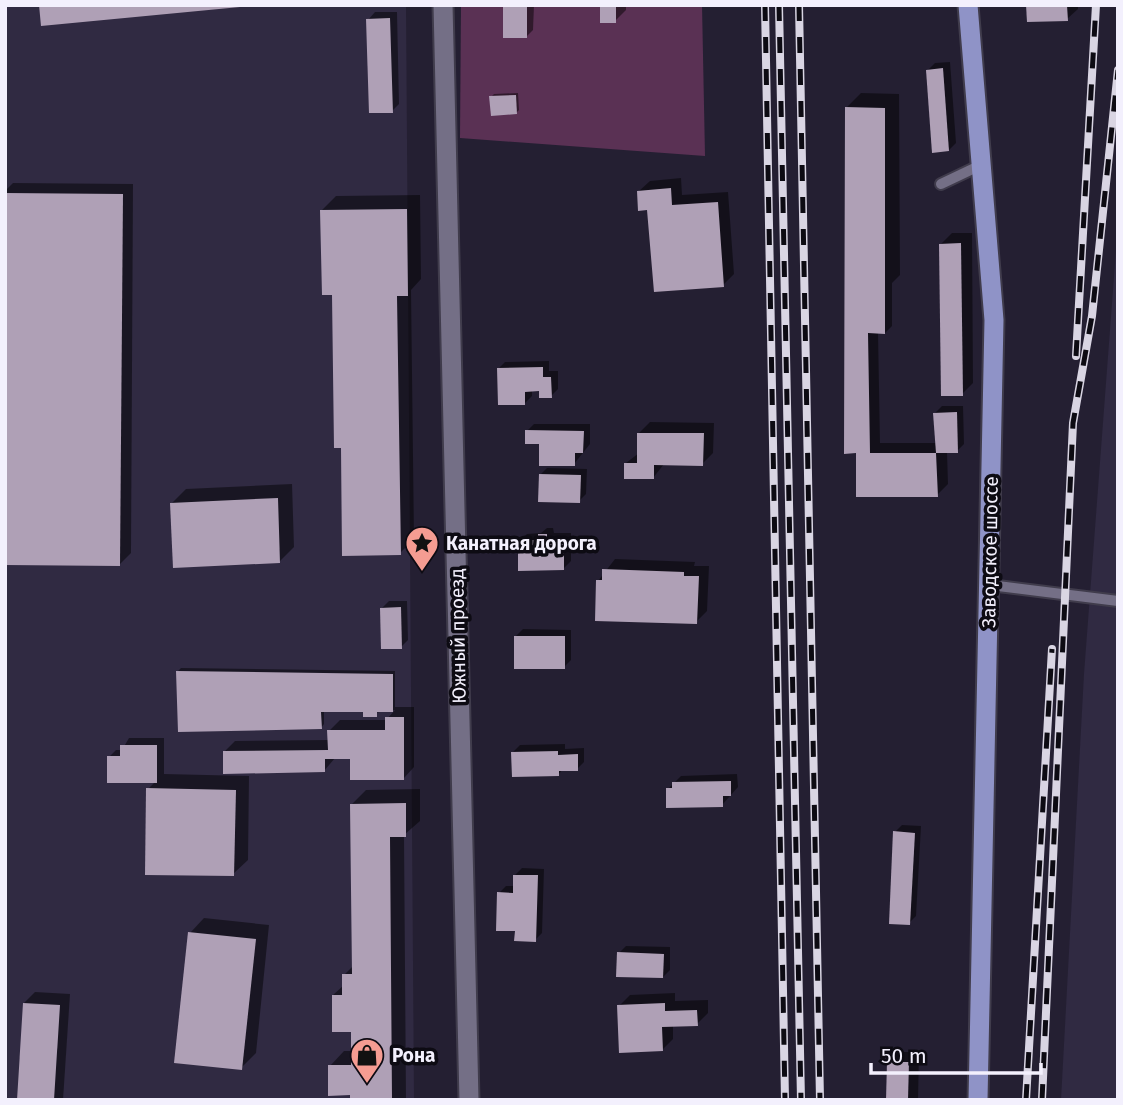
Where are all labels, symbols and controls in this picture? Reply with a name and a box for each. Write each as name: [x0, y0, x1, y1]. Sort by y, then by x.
street label: Заводское шоссе: [977, 476, 1003, 628]
place icon: Канатная дорога: [403, 524, 441, 573]
place label: Канатная дорога: [446, 532, 597, 555]
street label: Южный проезд: [445, 568, 471, 704]
scale bar: [871, 1032, 1041, 1076]
shop icon: Рона: [348, 1036, 386, 1085]
text: 50 m: [881, 1043, 927, 1069]
place label: Рона: [392, 1044, 435, 1067]

